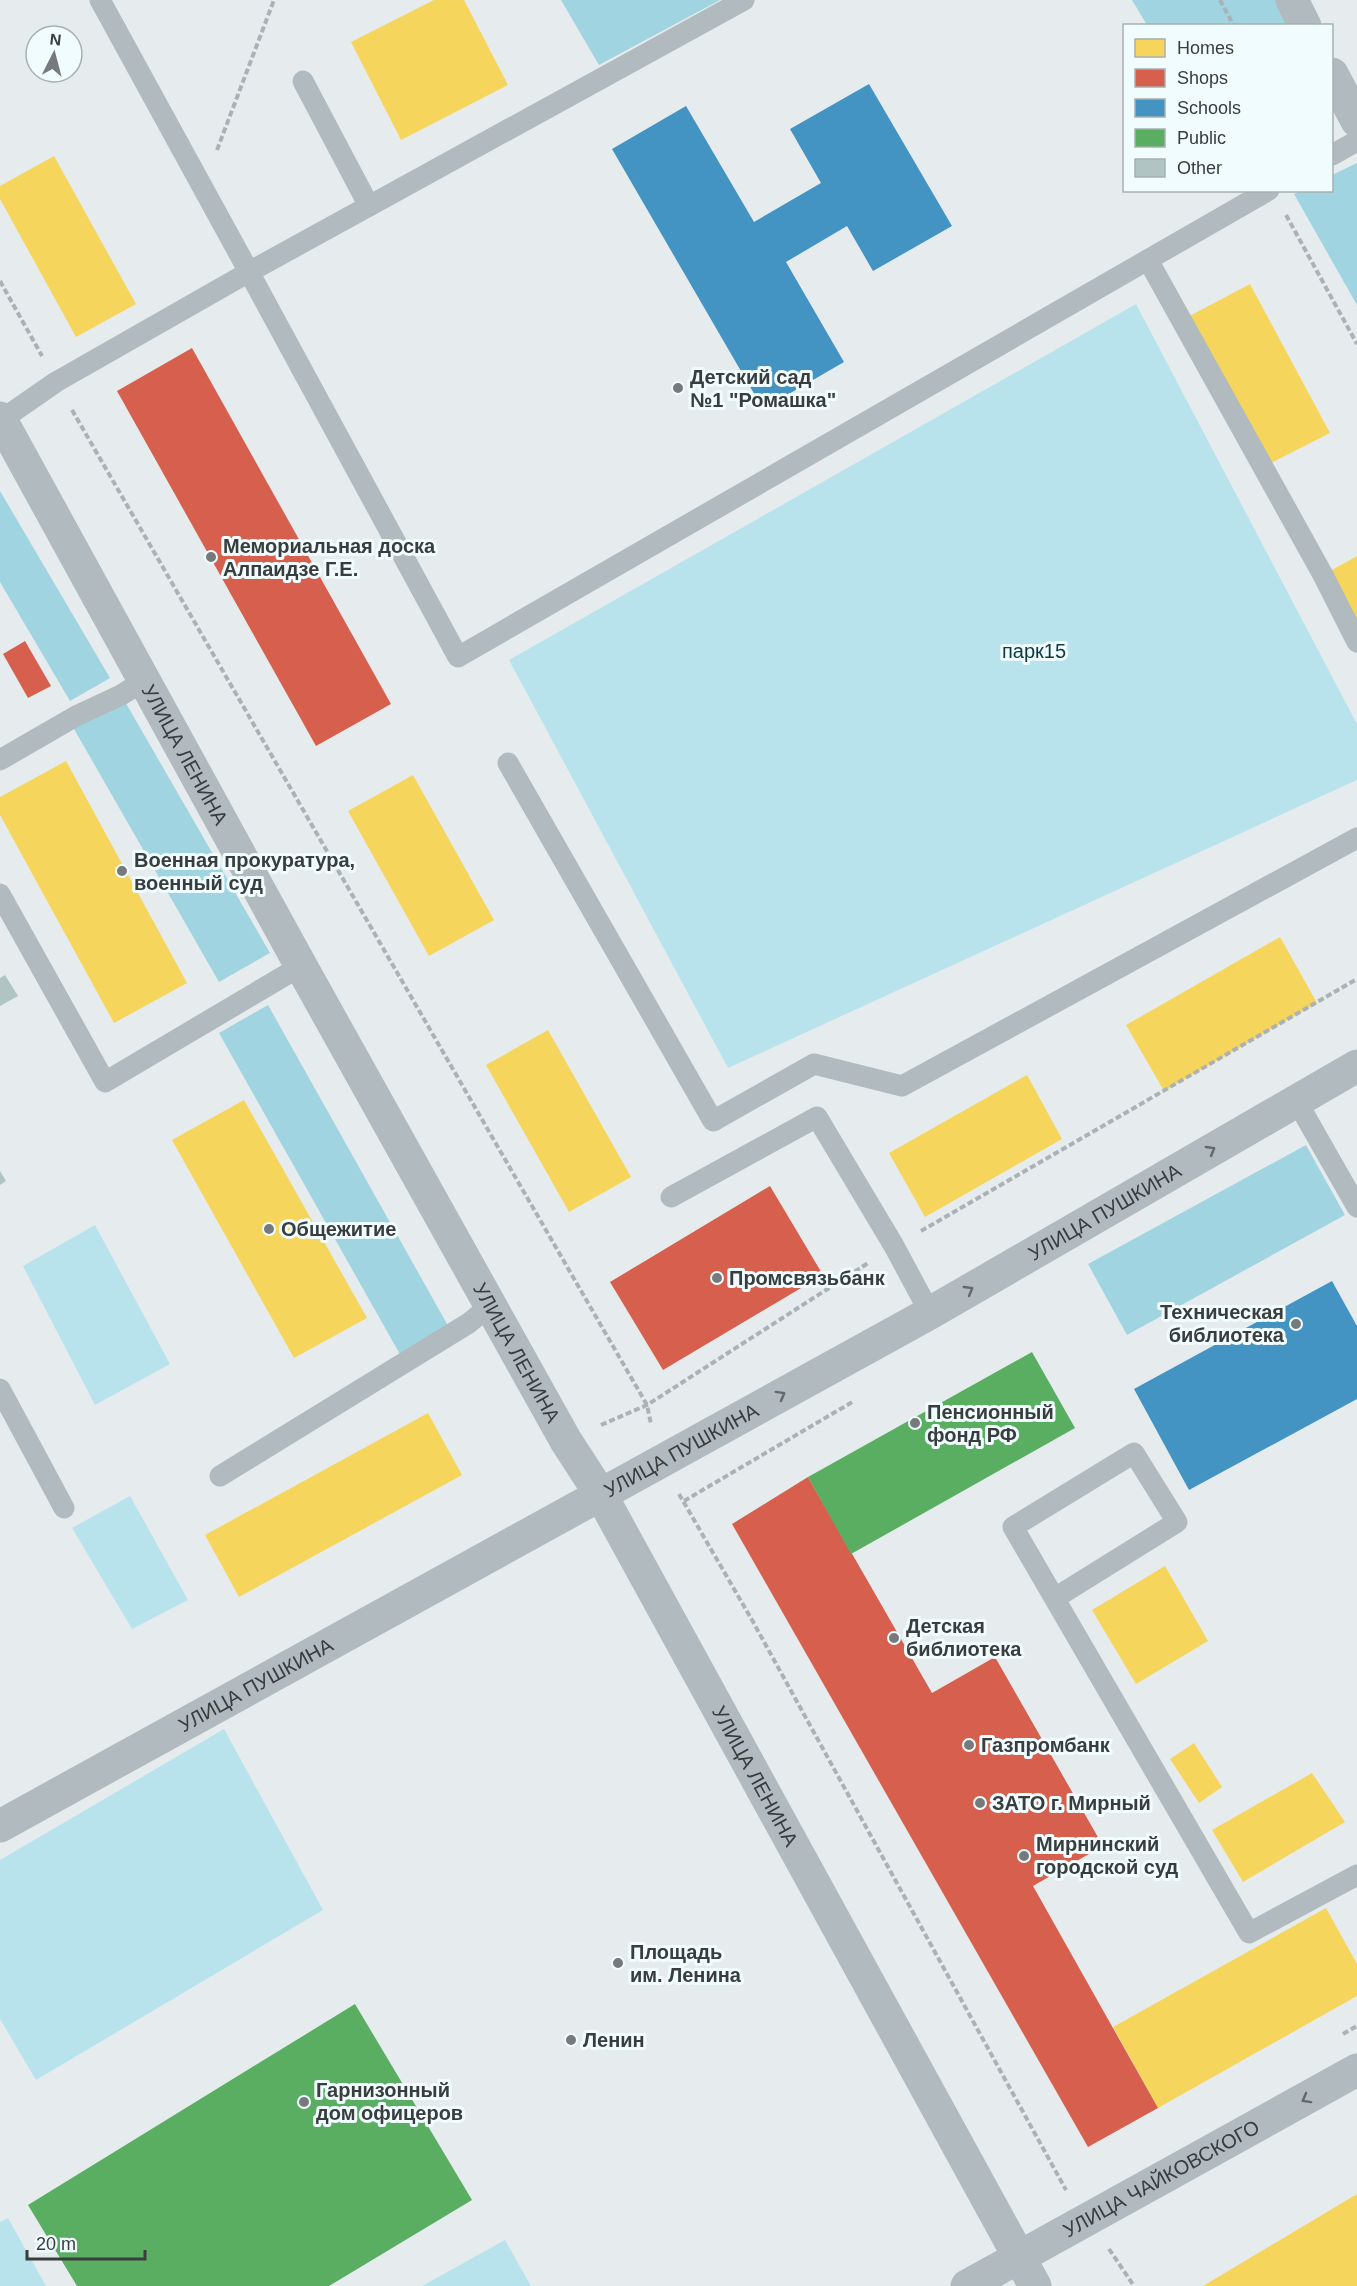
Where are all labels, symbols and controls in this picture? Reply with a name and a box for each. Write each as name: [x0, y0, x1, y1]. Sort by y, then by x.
north arrow: [24, 24, 84, 84]
legend: [1123, 24, 1333, 192]
text: N: [49, 31, 62, 49]
text: Homes: [1177, 38, 1234, 58]
text: Shops: [1177, 68, 1228, 88]
text: Schools: [1177, 98, 1241, 118]
text: Public: [1177, 128, 1226, 148]
text: Other: [1177, 158, 1222, 178]
place label: Детский сад №1 "Ромашка": [690, 366, 836, 411]
marker: Детский сад №1 "Ромашка": [671, 381, 685, 395]
place label: Мемориальная доска Алпаидзе Г.Е.: [223, 535, 436, 580]
marker: Мемориальная доска Алпаидзе Г.Е.: [204, 550, 218, 564]
park label: парк15: [1002, 640, 1066, 662]
street label: УЛИЦА ЛЕНИНА: [138, 681, 232, 829]
place label: Военная прокуратура, военный суд: [134, 849, 355, 894]
marker: Военная прокуратура, военный суд: [115, 864, 129, 878]
one-way arrow: [1205, 1146, 1215, 1157]
street label: УЛИЦА ПУШКИНА: [1025, 1159, 1186, 1265]
place label: Общежитие: [281, 1218, 396, 1240]
marker: Общежитие: [262, 1222, 276, 1236]
place label: Промсвязьбанк: [729, 1267, 886, 1289]
marker: Промсвязьбанк: [710, 1271, 724, 1285]
street label: УЛИЦА ЛЕНИНА: [469, 1279, 565, 1427]
one-way arrow: [963, 1286, 974, 1297]
place label: Техническая библиотека: [1160, 1301, 1285, 1346]
marker: Техническая библиотека: [1289, 1317, 1303, 1331]
one-way arrow: [774, 1391, 785, 1402]
street label: УЛИЦА ПУШКИНА: [600, 1399, 763, 1502]
place label: Пенсионный фонд РФ: [927, 1401, 1054, 1446]
marker: Пенсионный фонд РФ: [908, 1416, 922, 1430]
place label: Детская библиотека: [906, 1615, 1022, 1660]
marker: Детская библиотека: [887, 1631, 901, 1645]
street label: УЛИЦА ПУШКИНА: [175, 1633, 337, 1736]
street label: УЛИЦА ЛЕНИНА: [708, 1702, 803, 1850]
place label: Газпромбанк: [981, 1734, 1111, 1756]
marker: Газпромбанк: [962, 1738, 976, 1752]
place label: ЗАТО г. Мирный: [992, 1792, 1151, 1814]
marker: ЗАТО г. Мирный: [973, 1796, 987, 1810]
place label: Мирнинский городской суд: [1036, 1833, 1179, 1878]
marker: Мирнинский городской суд: [1017, 1849, 1031, 1863]
place label: Площадь им. Ленина: [630, 1941, 742, 1986]
marker: Площадь им. Ленина: [611, 1956, 625, 1970]
place label: Ленин: [583, 2029, 645, 2051]
marker: Ленин: [564, 2033, 578, 2047]
place label: Гарнизонный дом офицеров: [316, 2079, 463, 2124]
one-way arrow: [1302, 2092, 1312, 2103]
marker: Гарнизонный дом офицеров: [297, 2095, 311, 2109]
street label: УЛИЦА ЧАЙКОВСКОГО: [1059, 2115, 1263, 2242]
scale bar: [27, 2223, 146, 2261]
text: 20 m: [36, 2234, 76, 2254]

